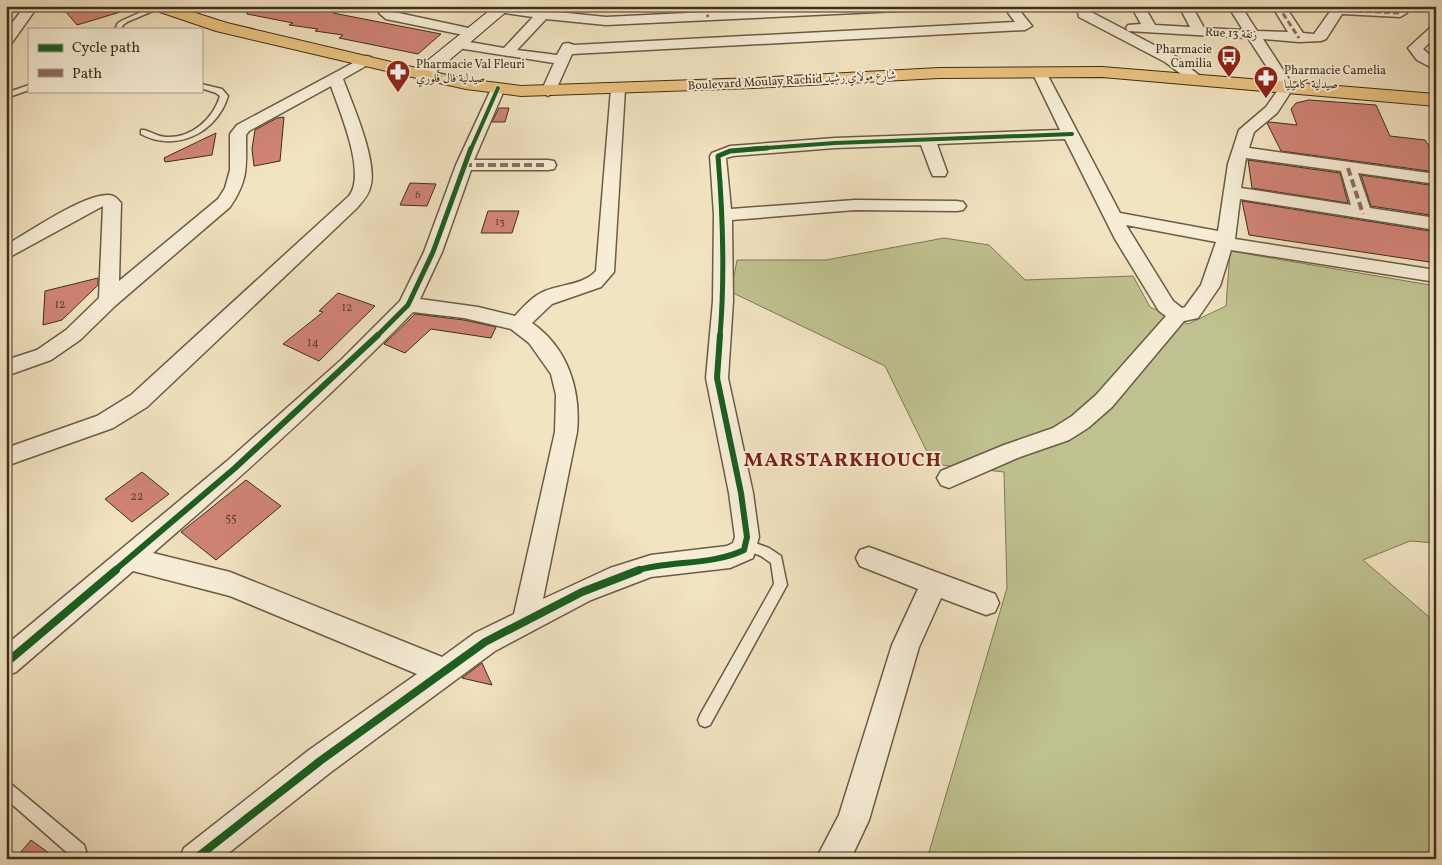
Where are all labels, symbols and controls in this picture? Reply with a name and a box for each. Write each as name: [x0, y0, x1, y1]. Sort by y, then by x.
street label: Rue 13 زنقة: [1204, 25, 1258, 43]
legend: [28, 28, 202, 92]
text: Cycle path: [72, 38, 140, 59]
place label: Pharmacie Camilia: [1156, 42, 1212, 72]
bus stop icon: Pharmacie Camilia: [1216, 44, 1242, 78]
place label: Pharmacie Val Fleuri صيدلية فال فلوري: [416, 57, 525, 88]
pharmacy icon: Pharmacie Val Fleuri صيدلية فال فلوري: [385, 59, 411, 93]
place label: Pharmacie Camelia صيدلية كاميليا: [1284, 63, 1386, 93]
text: Path: [72, 64, 102, 85]
pharmacy icon: Pharmacie Camelia صيدلية كاميليا: [1253, 65, 1279, 99]
street label: Boulevard Moulay Rachid شارع مولاي رشيد: [687, 68, 897, 96]
house number: 6: [415, 188, 421, 203]
house number: 13: [495, 215, 505, 230]
house number: 12: [54, 297, 66, 313]
house number: 12: [341, 300, 353, 316]
house number: 14: [307, 335, 319, 351]
district label: MARSTARKHOUCH: [744, 447, 942, 475]
house number: 22: [131, 489, 143, 505]
house number: 55: [225, 511, 237, 527]

